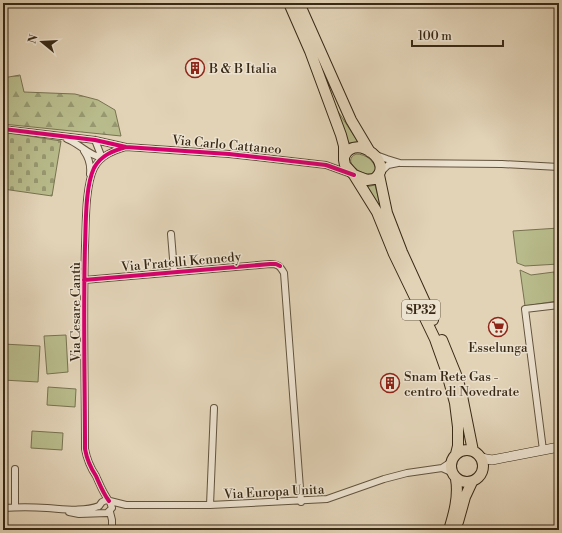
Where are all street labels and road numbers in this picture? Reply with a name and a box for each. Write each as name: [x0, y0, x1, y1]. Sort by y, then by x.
street label: Via Carlo Cattaneo: [170, 132, 282, 158]
street label: Via Fratelli Kennedy: [119, 249, 242, 275]
street label: Via Cesare Cantù: [68, 261, 84, 363]
road number: SP32: [402, 300, 440, 320]
street label: Via Europa Unita: [222, 481, 325, 503]

